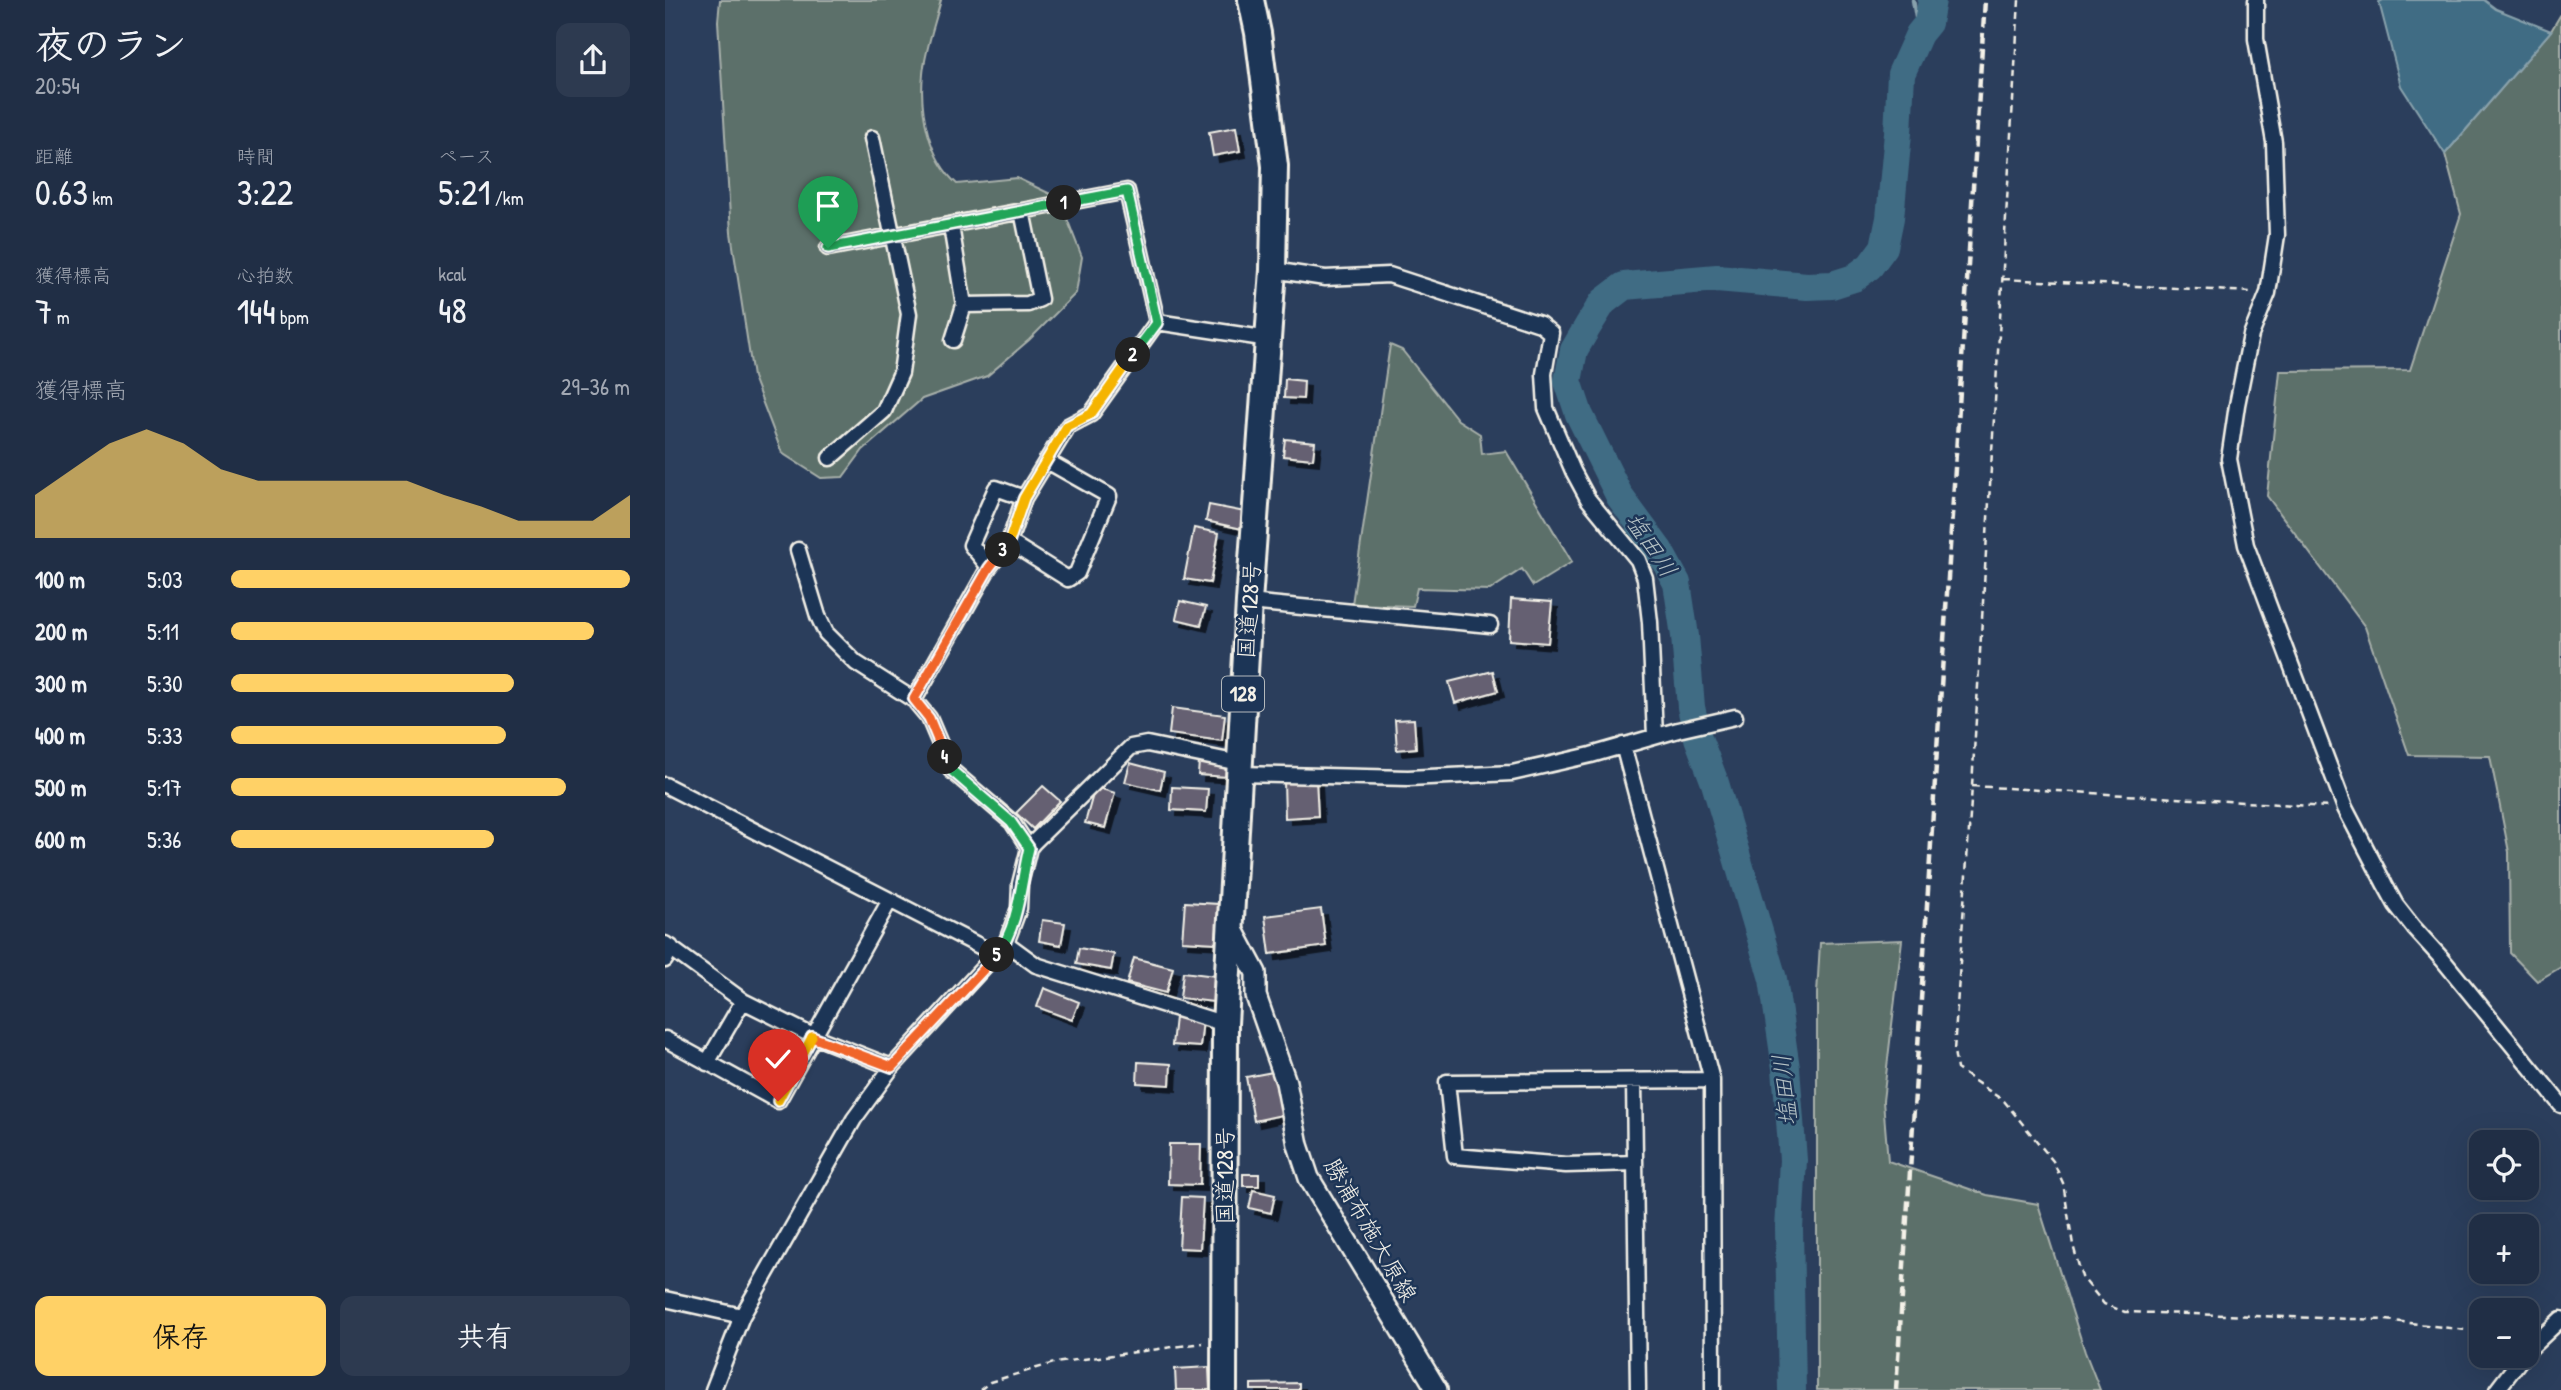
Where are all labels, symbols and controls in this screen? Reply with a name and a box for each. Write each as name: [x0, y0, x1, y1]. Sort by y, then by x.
text: 夜のラン: [35, 18, 187, 70]
button: share: [556, 23, 630, 97]
text: 20:54: [35, 70, 80, 101]
text: 距離: [35, 143, 73, 169]
text: 時間: [237, 143, 275, 169]
text: ペース: [438, 143, 494, 169]
text: 0.63: [35, 169, 88, 216]
text: 3:22: [237, 169, 293, 216]
text: 5:21: [438, 169, 490, 216]
pin: [798, 176, 858, 248]
text: km: [88, 185, 113, 211]
text: /km: [490, 185, 524, 211]
pin: 1: [1047, 186, 1081, 220]
icon: arrive: [809, 187, 847, 225]
text: 1: [1060, 189, 1067, 215]
text: kcal: [438, 261, 466, 287]
text: 獲得標高: [35, 262, 111, 288]
text: 心拍数: [237, 262, 294, 288]
text: 48: [438, 287, 467, 334]
text: 7: [35, 288, 52, 335]
text: 144: [237, 288, 276, 335]
text: m: [52, 304, 70, 330]
text: bpm: [276, 304, 309, 330]
pin: 2: [1115, 338, 1151, 372]
text: 2: [1128, 341, 1137, 367]
text: 29–36 m: [561, 371, 630, 402]
text: 獲得標高: [35, 374, 127, 405]
water label: 塩田川: [1618, 506, 1685, 583]
pin: 3: [985, 532, 1021, 568]
text: 3: [998, 536, 1007, 562]
street label: 国道128号: [1230, 560, 1267, 660]
text: 100 m: [35, 564, 85, 595]
text: 5:03: [147, 564, 183, 595]
text: 200 m: [35, 616, 87, 647]
text: 5:11: [147, 616, 179, 647]
text: 300 m: [35, 668, 87, 699]
text: 5:30: [147, 668, 183, 699]
road number: 128: [1222, 676, 1264, 712]
text: 400 m: [35, 720, 85, 751]
text: 5:33: [147, 720, 183, 751]
pin: 4: [927, 740, 963, 774]
text: 4: [941, 743, 948, 769]
text: 500 m: [35, 772, 86, 803]
text: 5:17: [147, 772, 182, 803]
text: 600 m: [35, 824, 86, 855]
text: 5:36: [147, 824, 182, 855]
pin: 5: [979, 937, 1015, 972]
text: 5: [992, 941, 1001, 967]
pin: [748, 1029, 808, 1101]
icon: check: [759, 1040, 797, 1078]
water label: 塩田川: [1764, 1053, 1804, 1128]
street label: 国道128号: [1209, 1127, 1240, 1225]
map controls: [2469, 1130, 2539, 1368]
button: locate: [2469, 1130, 2539, 1200]
street label: 勝浦布施大原線: [1318, 1152, 1425, 1307]
button: +: [2469, 1214, 2539, 1284]
button: 保存: [35, 1296, 326, 1376]
button: 共有: [340, 1296, 630, 1376]
button: −: [2469, 1298, 2539, 1368]

